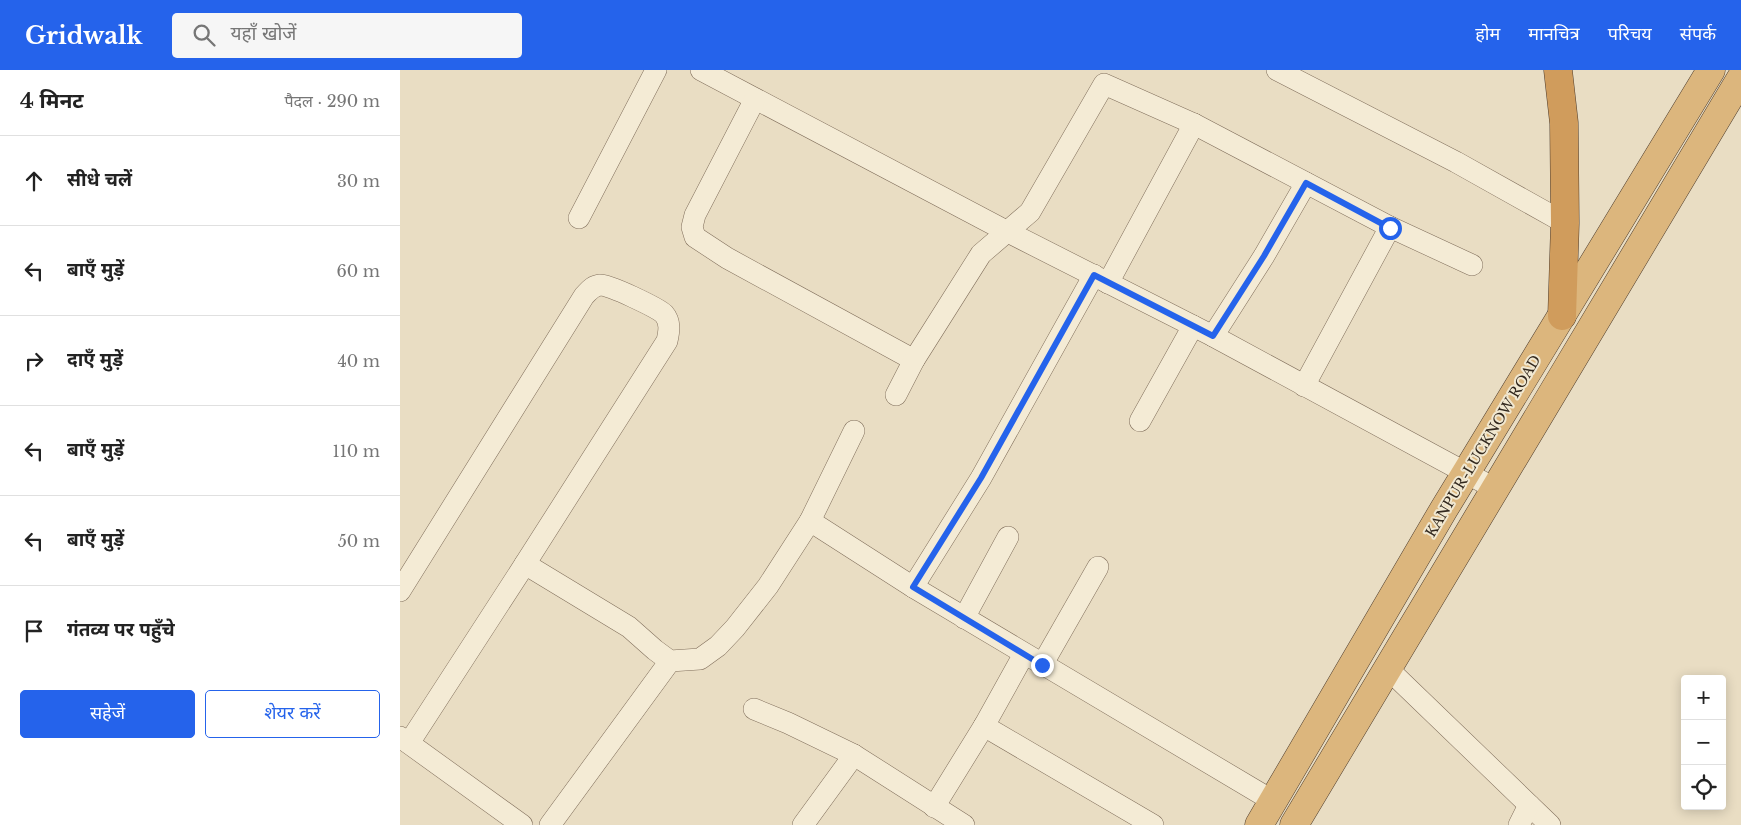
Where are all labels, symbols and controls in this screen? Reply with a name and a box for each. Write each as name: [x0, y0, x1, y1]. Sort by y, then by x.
search box: [172, 13, 522, 58]
text: Gridwalk: [25, 21, 142, 50]
icon: search: [190, 21, 218, 49]
text: यहाँ खोजें: [230, 22, 296, 45]
text: होम: [1475, 23, 1500, 45]
text: मानचित्र: [1528, 23, 1580, 45]
text: परिचय: [1608, 23, 1652, 45]
text: संपर्क: [1680, 23, 1716, 45]
text: 4 मिनट: [20, 88, 84, 114]
text: पैदल · 290 m: [284, 91, 380, 111]
icon: ahead: [20, 167, 48, 195]
text: सीधे चलें: [67, 168, 132, 191]
text: 30 m: [337, 171, 380, 191]
route start: [1379, 217, 1402, 240]
icon: left: [20, 257, 48, 285]
text: बाएँ मुड़ें: [67, 258, 124, 281]
text: 60 m: [337, 261, 380, 281]
icon: right: [20, 347, 48, 375]
text: दाएँ मुड़ें: [67, 348, 123, 371]
text: 40 m: [337, 351, 380, 371]
street label: KANPUR-LUCKNOW ROAD: [1421, 352, 1545, 540]
icon: left: [20, 437, 48, 465]
text: बाएँ मुड़ें: [67, 438, 124, 461]
text: 110 m: [333, 441, 380, 461]
icon: left: [20, 527, 48, 555]
text: बाएँ मुड़ें: [67, 528, 124, 551]
text: 50 m: [338, 531, 380, 551]
icon: arrive: [20, 617, 48, 645]
text: गंतव्य पर पहुँचे: [67, 618, 175, 641]
route end: [1031, 654, 1054, 677]
map controls: [1681, 675, 1726, 810]
button: +: [1681, 675, 1726, 720]
button: सहेजें: [20, 690, 195, 738]
button: शेयर करें: [205, 690, 380, 738]
button: −: [1681, 720, 1726, 765]
button: locate: [1681, 765, 1726, 810]

